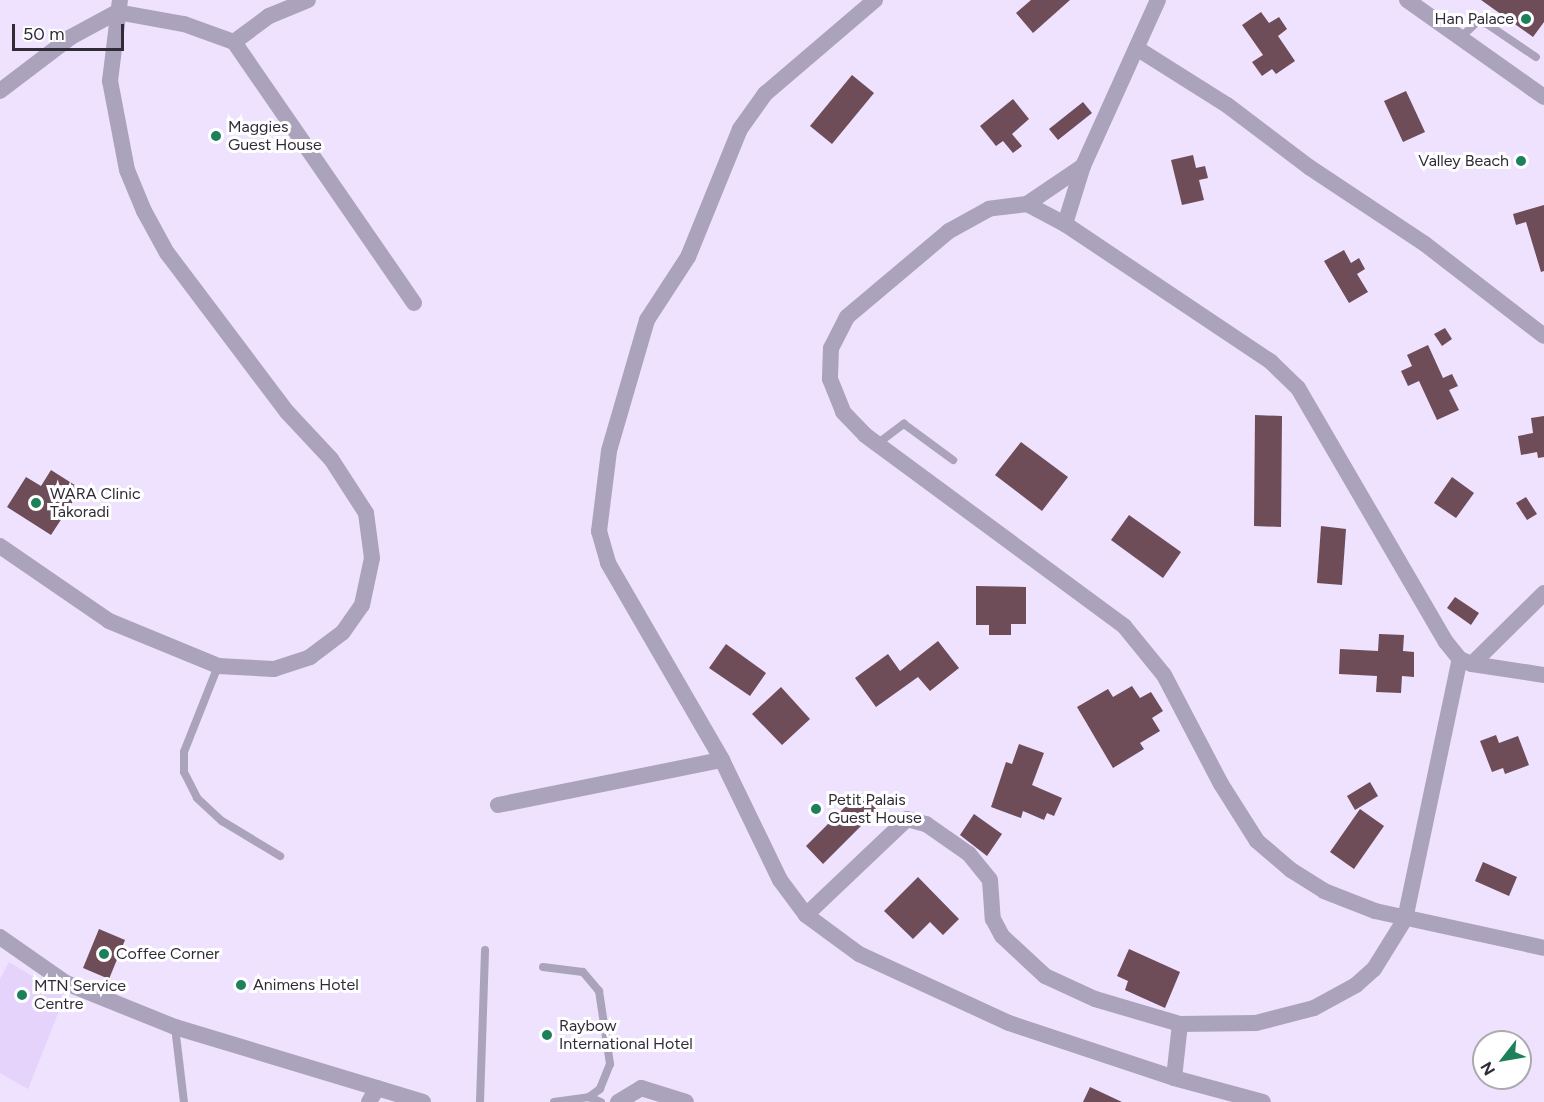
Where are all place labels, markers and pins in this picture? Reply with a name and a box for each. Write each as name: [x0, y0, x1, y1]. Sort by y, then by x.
place label: Han Palace: [1435, 9, 1514, 29]
marker: Han Palace: [1519, 12, 1533, 26]
place label: Maggies Guest House: [228, 117, 322, 155]
marker: Maggies Guest House: [209, 129, 223, 143]
place label: Valley Beach: [1418, 151, 1509, 171]
marker: Valley Beach: [1514, 154, 1528, 168]
place label: WARA Clinic Takoradi: [50, 484, 141, 522]
marker: WARA Clinic Takoradi: [27, 494, 45, 512]
place label: Petit Palais Guest House: [828, 790, 922, 828]
marker: Petit Palais Guest House: [809, 802, 823, 816]
place label: Coffee Corner: [116, 944, 219, 964]
marker: Coffee Corner: [97, 947, 111, 961]
place label: Animens Hotel: [253, 975, 359, 995]
place label: MTN Service Centre: [34, 976, 126, 1014]
marker: Animens Hotel: [234, 978, 248, 992]
marker: MTN Service Centre: [15, 988, 29, 1002]
place label: Raybow International Hotel: [559, 1016, 693, 1054]
marker: Raybow International Hotel: [540, 1028, 554, 1042]

